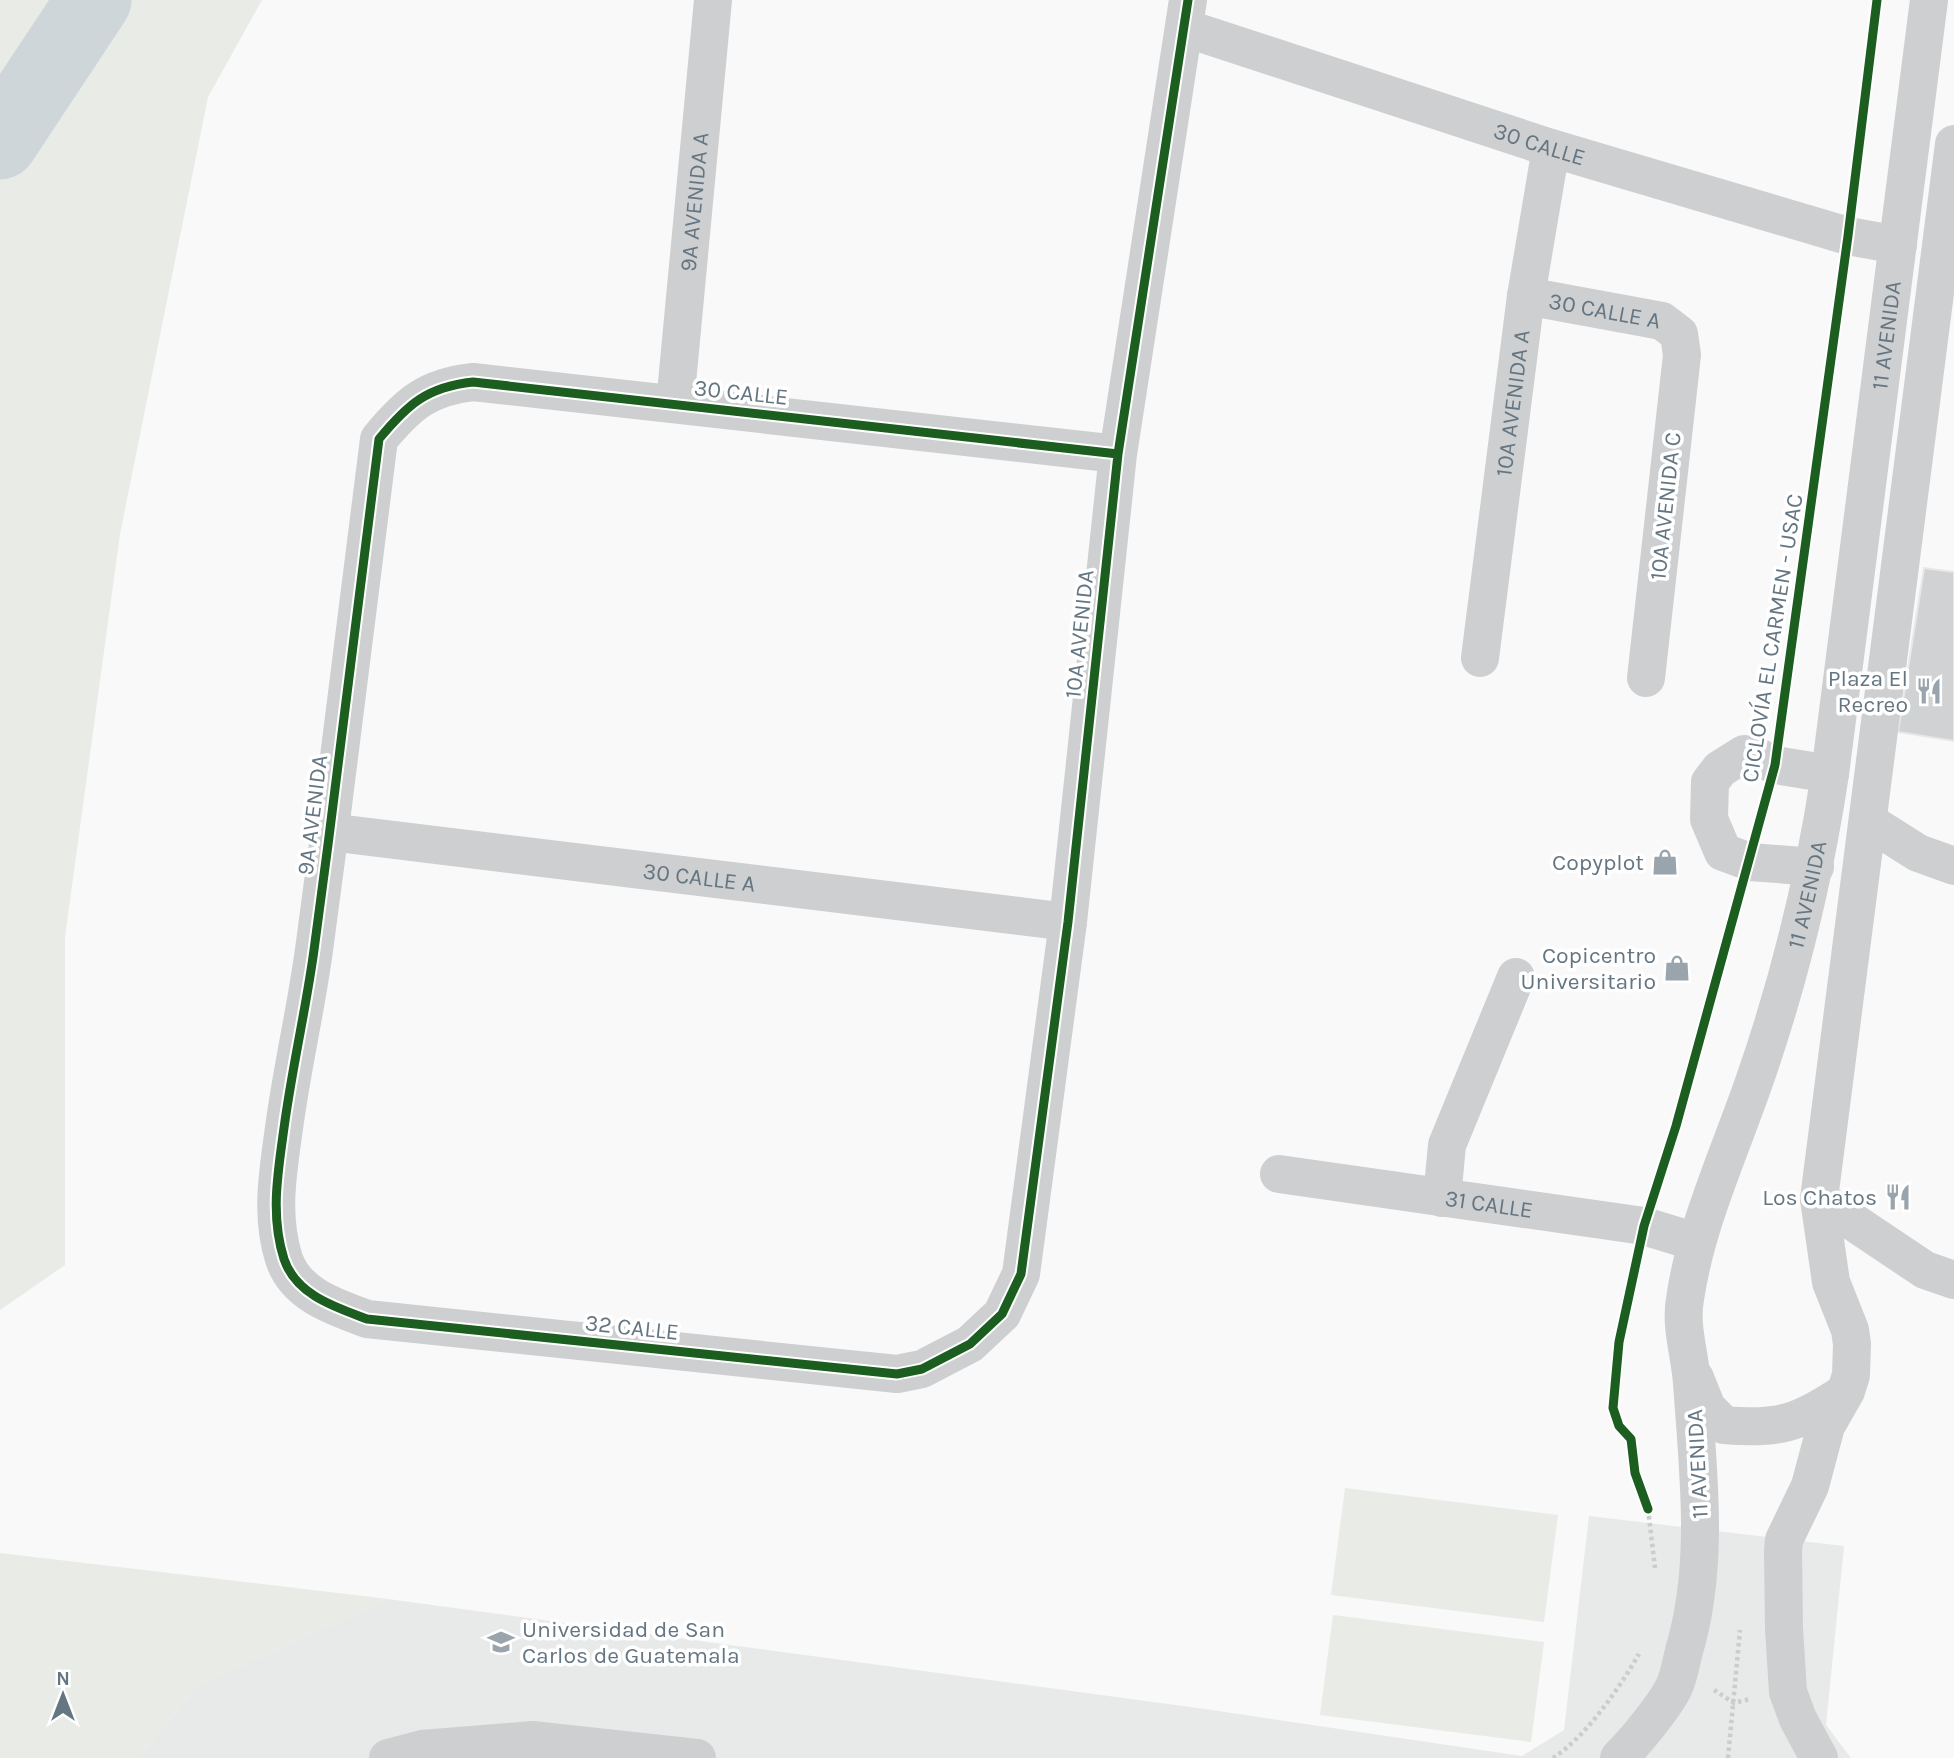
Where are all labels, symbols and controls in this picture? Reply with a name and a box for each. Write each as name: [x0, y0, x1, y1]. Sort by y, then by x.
street label: 30 CALLE: [1490, 117, 1588, 171]
street label: 9A AVENIDA A: [675, 131, 714, 273]
street label: 11 AVENIDA: [1866, 279, 1907, 391]
street label: 30 CALLE A: [1546, 287, 1663, 334]
street label: 10A AVENIDA A: [1490, 328, 1536, 478]
street label: 30 CALLE: [693, 374, 789, 411]
street label: 10A AVENIDA C: [1644, 431, 1687, 581]
street label: CICLOVÍA EL CARMEN - USAC: [1736, 492, 1809, 784]
street label: 10A AVENIDA: [1059, 569, 1100, 700]
place label: Plaza El Recreo: [1828, 665, 1908, 718]
restaurant icon: Plaza El Recreo: [1914, 676, 1944, 706]
street label: 9A AVENIDA: [292, 753, 333, 877]
street label: 11 AVENIDA: [1782, 838, 1832, 951]
shop icon: Copyplot: [1650, 847, 1680, 877]
place label: Copyplot: [1552, 849, 1644, 876]
street label: 30 CALLE A: [641, 857, 757, 898]
place label: Copicentro Universitario: [1521, 942, 1656, 995]
shop icon: Copicentro Universitario: [1662, 953, 1692, 983]
restaurant icon: Los Chatos: [1883, 1182, 1913, 1212]
place label: Los Chatos: [1762, 1184, 1877, 1211]
street label: 31 CALLE: [1443, 1185, 1535, 1224]
street label: 32 CALLE: [584, 1309, 680, 1346]
street label: 11 AVENIDA: [1681, 1409, 1714, 1519]
place label: Universidad de San Carlos de Guatemala: [522, 1616, 740, 1669]
school or university icon: Universidad de San Carlos de Guatemala: [486, 1627, 516, 1657]
north arrow: [28, 1660, 98, 1730]
text: N: [56, 1668, 70, 1690]

